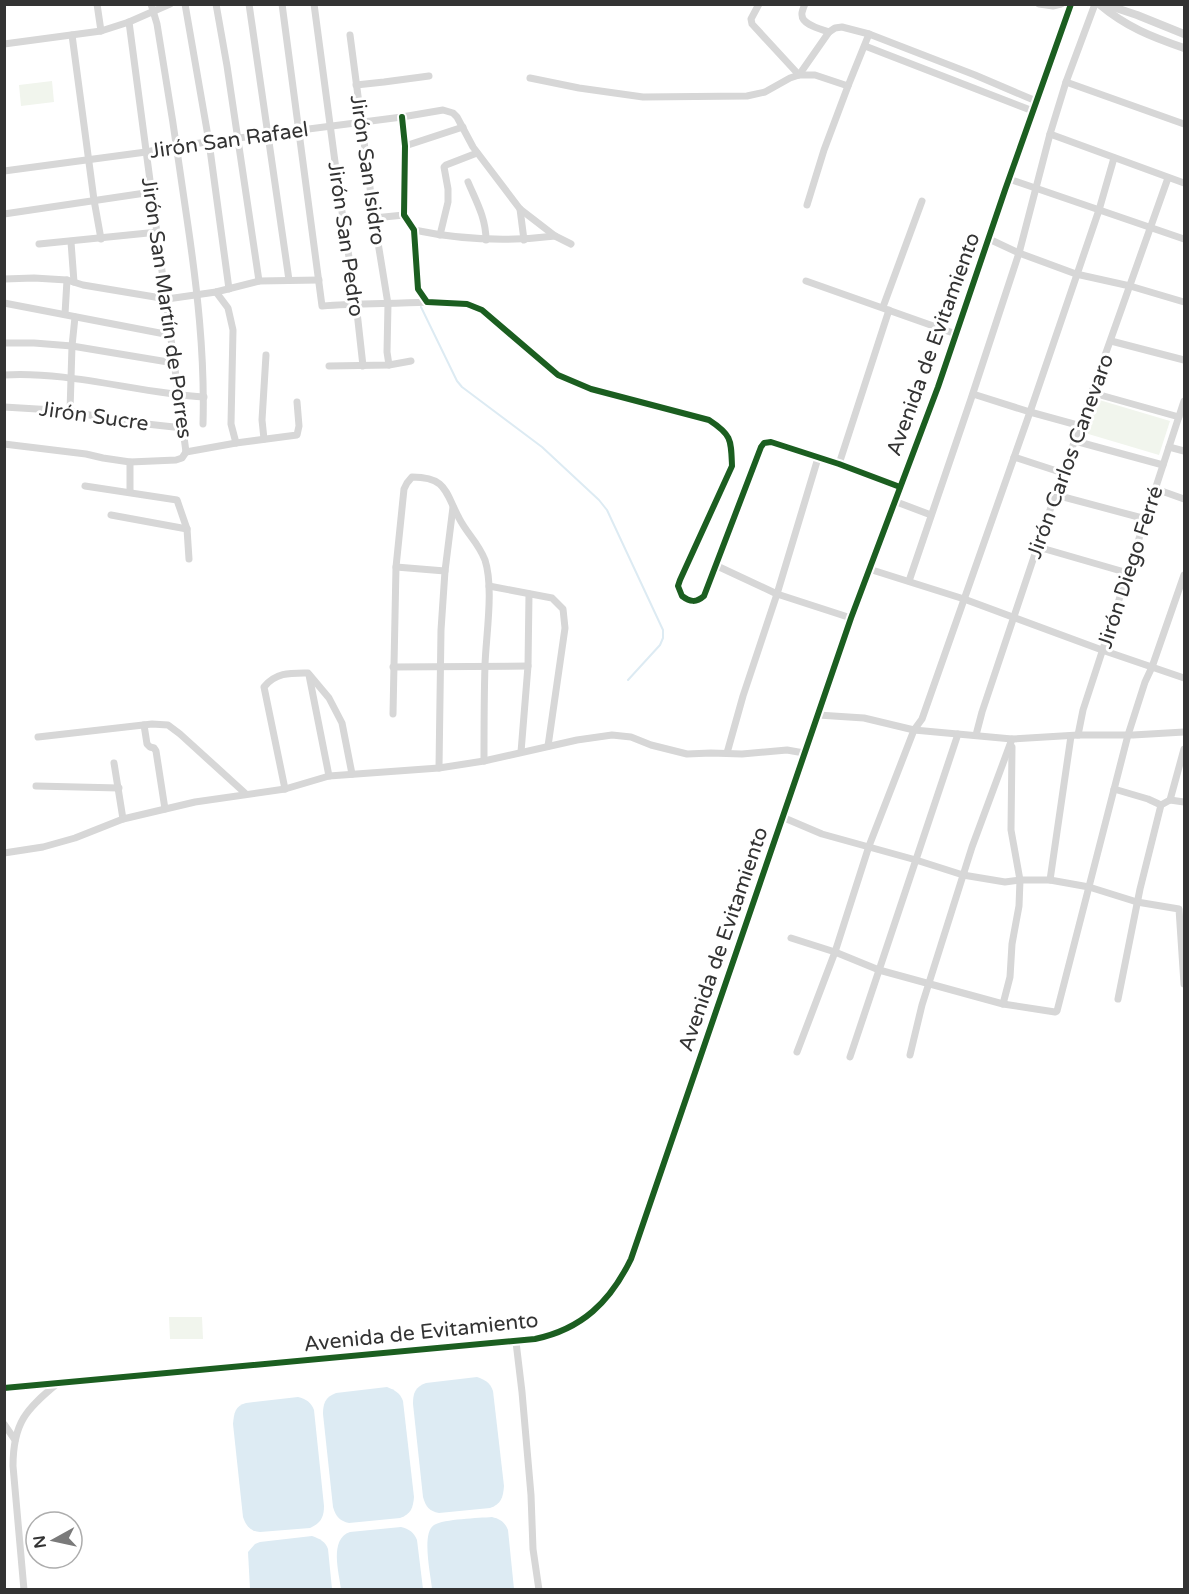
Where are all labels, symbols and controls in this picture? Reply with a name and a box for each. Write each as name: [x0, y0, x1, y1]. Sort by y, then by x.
street label: Jirón San Isidro: [345, 93, 390, 247]
street label: Jirón San Rafael: [148, 117, 310, 164]
street label: Jirón San Pedro: [322, 160, 369, 318]
street label: Jirón San Martín de Porres: [136, 176, 197, 440]
street label: Avenida de Evitamiento: [881, 229, 986, 459]
street label: Jirón Carlos Canevaro: [1022, 350, 1119, 562]
street label: Jirón Sucre: [38, 396, 150, 437]
street label: Jirón Diego Ferré: [1092, 483, 1169, 652]
street label: Avenida de Evitamiento: [673, 824, 774, 1055]
street label: Avenida de Evitamiento: [303, 1308, 540, 1357]
north arrow: [24, 1510, 84, 1570]
text: N: [29, 1534, 51, 1550]

